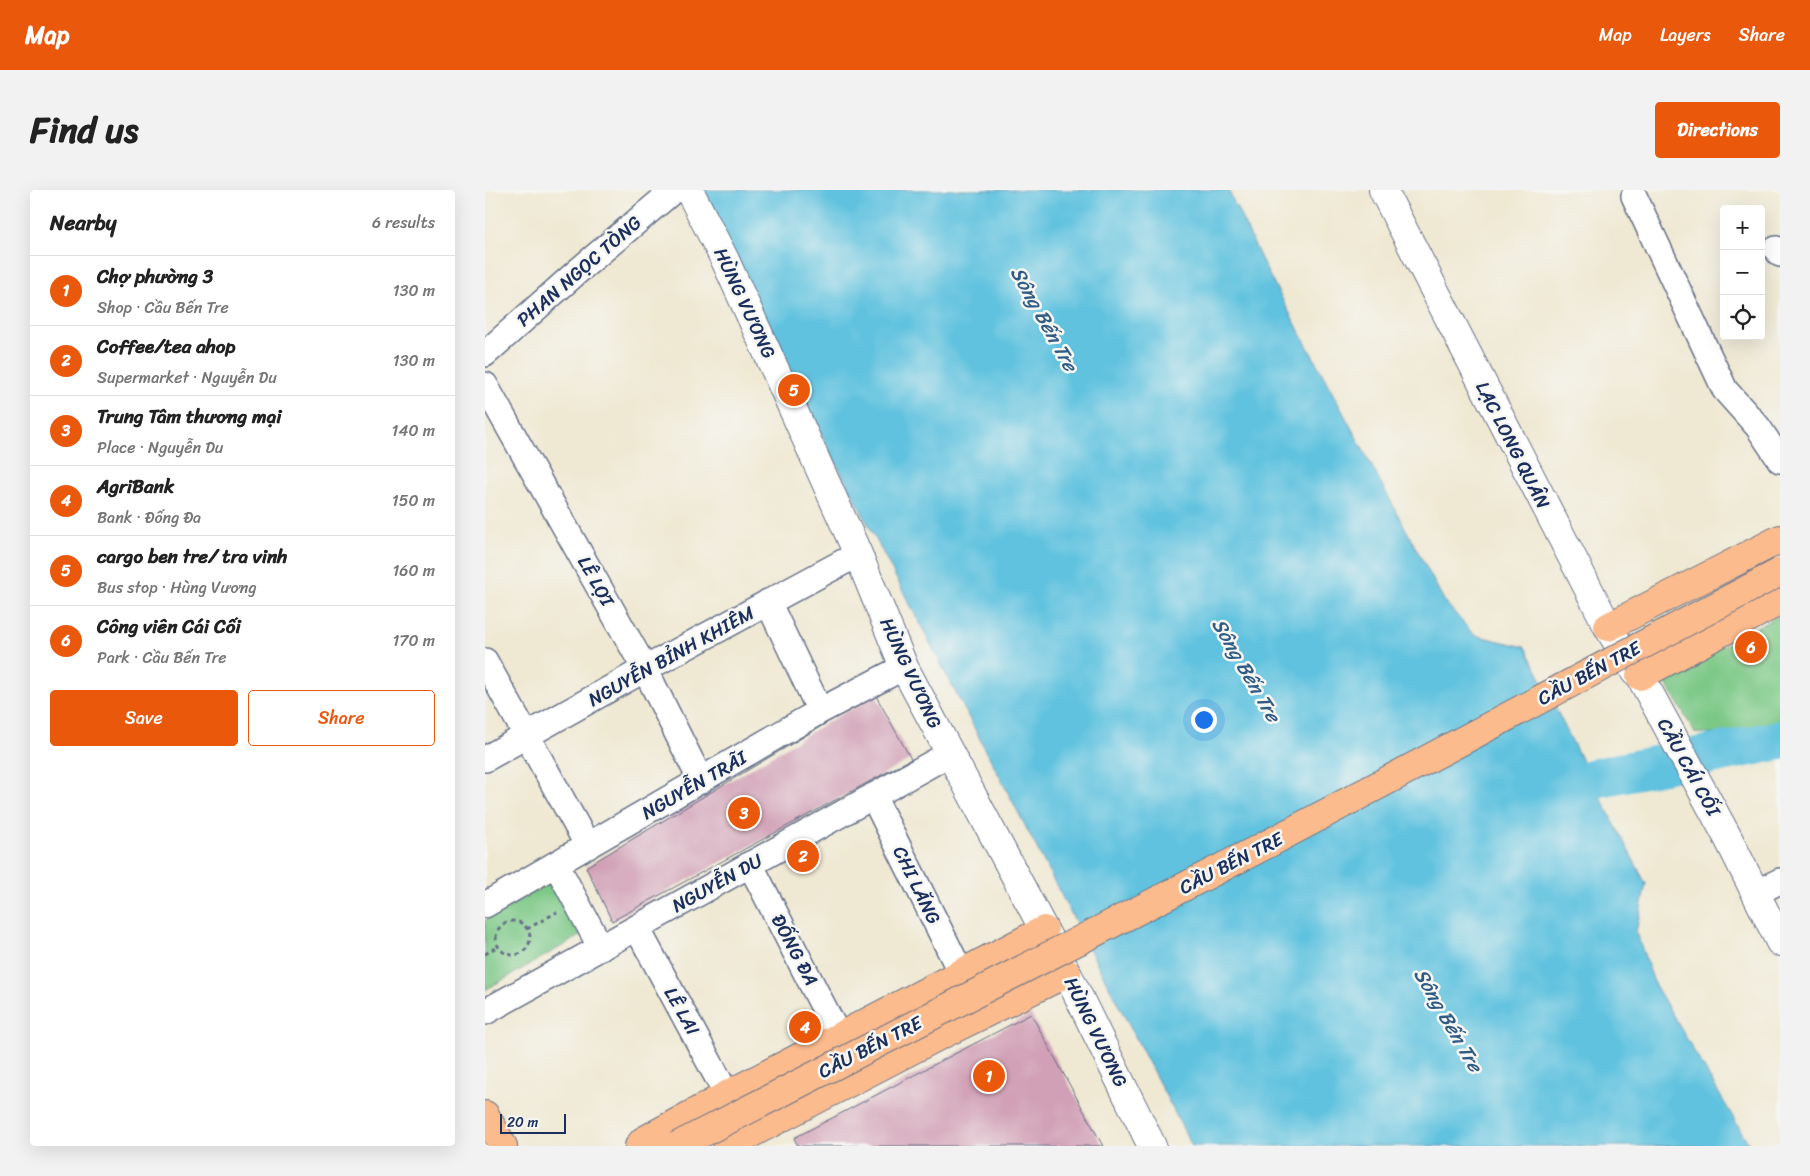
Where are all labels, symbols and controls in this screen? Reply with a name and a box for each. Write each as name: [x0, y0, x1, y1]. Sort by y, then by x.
text: Map: [25, 14, 69, 56]
text: Map: [1599, 19, 1632, 51]
text: Layers: [1660, 19, 1711, 51]
text: Share: [1739, 19, 1785, 51]
text: Find us: [30, 99, 138, 161]
button: Directions: [1655, 102, 1780, 158]
text: Nearby: [50, 204, 116, 242]
map controls: [1720, 205, 1765, 340]
button: +: [1720, 205, 1765, 250]
street label: PHAN NGỌC TÒNG: [509, 207, 649, 335]
text: 6 results: [372, 208, 435, 237]
street label: HÙNG VƯƠNG: [705, 242, 785, 364]
button: −: [1720, 250, 1765, 295]
text: Chợ phường 3: [97, 260, 213, 293]
water label: Sông Bến Tre: [1001, 260, 1088, 380]
text: 1: [63, 276, 69, 305]
text: 130 m: [393, 276, 435, 305]
text: Shop · Cầu Bến Tre: [97, 293, 229, 322]
button: locate: [1720, 295, 1765, 340]
text: Coffee/tea ahop: [97, 330, 235, 363]
text: 2: [61, 346, 71, 375]
text: 130 m: [393, 346, 435, 375]
text: Supermarket · Nguyễn Du: [97, 363, 277, 392]
pin: 5: [778, 371, 810, 409]
street label: LẠC LONG QUÂN: [1467, 375, 1559, 515]
text: Trung Tâm thương mại: [97, 400, 282, 433]
text: 3: [62, 416, 70, 445]
text: 140 m: [392, 416, 435, 445]
text: Place · Nguyễn Du: [97, 433, 223, 462]
text: AgriBank: [97, 470, 174, 503]
text: 4: [61, 486, 71, 515]
text: 150 m: [392, 486, 435, 515]
text: Bank · Đống Đa: [97, 503, 201, 532]
text: cargo ben tre/ tra vinh: [97, 540, 287, 573]
street label: LÊ LỢI: [569, 550, 624, 614]
text: 5: [61, 556, 71, 585]
text: 160 m: [392, 556, 435, 585]
text: Bus stop · Hùng Vương: [97, 573, 257, 602]
street label: NGUYỄN BỈNH KHIÊM: [582, 596, 760, 716]
text: Công viên Cái Cối: [97, 610, 241, 643]
water label: Sông Bến Tre: [1202, 611, 1291, 730]
street label: HÙNG VƯƠNG: [871, 612, 951, 734]
text: 6: [61, 626, 71, 655]
text: 170 m: [392, 626, 435, 655]
pin: 6: [1735, 628, 1767, 666]
street label: CẦU BẾN TRE: [1531, 631, 1648, 714]
text: Park · Cầu Bến Tre: [97, 643, 227, 672]
button: Save: [50, 690, 238, 746]
button: Share: [248, 690, 435, 746]
your location: [1191, 707, 1217, 733]
street label: CẦU CÁI CỐI: [1648, 711, 1730, 824]
street label: NGUYỄN TRÃI: [635, 741, 754, 829]
pin: 3: [728, 794, 760, 832]
street label: CẦU BẾN TRE: [1173, 822, 1290, 903]
pin: 2: [787, 837, 819, 875]
street label: CHI LĂNG: [884, 840, 950, 930]
street label: NGUYỄN DU: [665, 844, 769, 922]
street label: ĐỐNG ĐA: [762, 908, 828, 992]
water label: Sông Bến Tre: [1404, 961, 1493, 1080]
street label: HÙNG VƯƠNG: [1055, 971, 1137, 1093]
street label: LÊ LAI: [655, 981, 709, 1042]
street label: CẦU BẾN TRE: [812, 1006, 929, 1087]
pin: 4: [789, 1008, 821, 1046]
pin: 1: [973, 1057, 1005, 1095]
text: 20 m: [507, 1110, 538, 1135]
scale bar: [500, 1111, 566, 1134]

